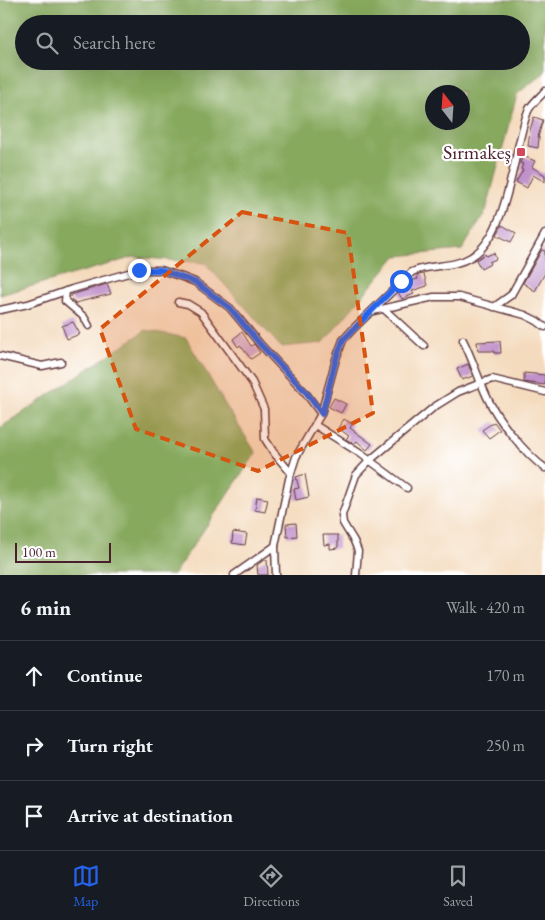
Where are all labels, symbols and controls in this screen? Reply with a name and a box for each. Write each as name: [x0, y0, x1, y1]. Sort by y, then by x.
search box: [15, 15, 530, 70]
icon: search: [33, 29, 61, 57]
text: Search here: [73, 30, 155, 55]
north arrow: [425, 85, 470, 130]
place label: Sırmakeş: [443, 139, 511, 165]
marker: Sırmakeş: [515, 146, 527, 158]
route end: [128, 259, 151, 282]
route start: [390, 270, 413, 293]
scale bar: [15, 540, 111, 563]
text: 100 m: [22, 543, 56, 561]
text: 6 min: [20, 594, 71, 621]
text: Walk · 420 m: [446, 597, 525, 618]
icon: ahead: [20, 662, 48, 690]
text: Continue: [67, 663, 142, 688]
text: 170 m: [486, 665, 525, 686]
icon: right: [20, 732, 48, 760]
text: Turn right: [67, 733, 153, 758]
text: 250 m: [486, 735, 525, 756]
icon: arrive: [20, 802, 48, 830]
text: Arrive at destination: [67, 803, 233, 828]
tab: Map: [72, 862, 100, 910]
tab: Directions: [243, 862, 300, 910]
tab: Saved: [443, 862, 473, 910]

